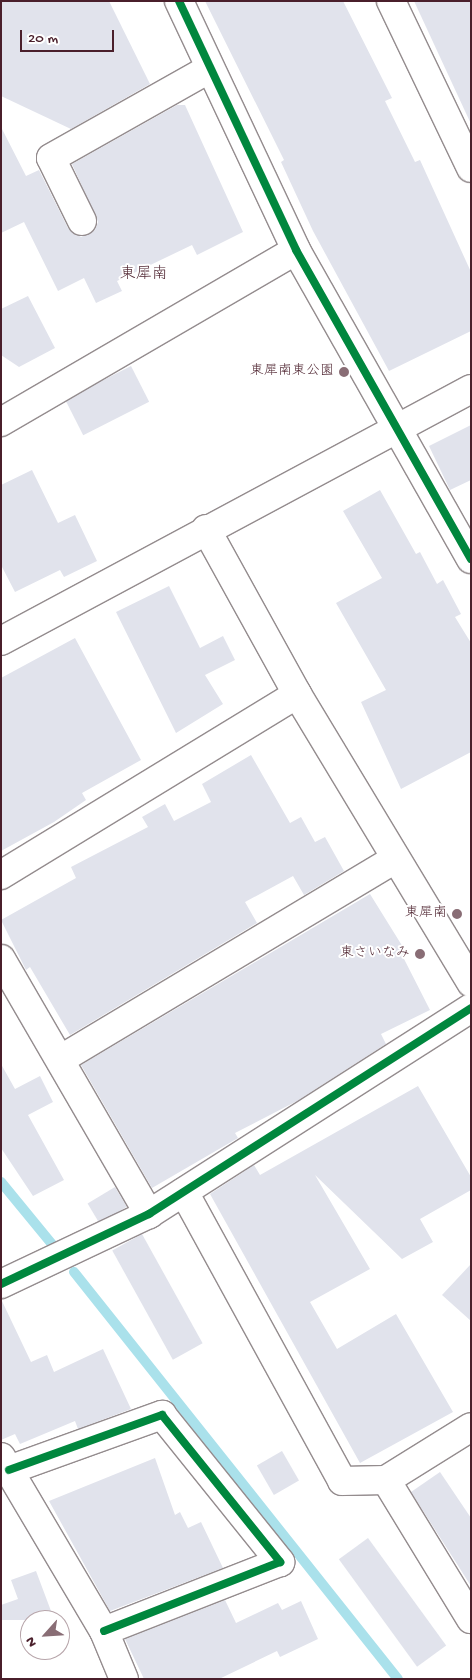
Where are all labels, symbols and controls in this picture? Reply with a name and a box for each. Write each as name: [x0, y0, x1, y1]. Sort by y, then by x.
scale bar: [22, 20, 116, 52]
text: 20 m: [28, 30, 58, 48]
district label: 東犀南: [120, 266, 168, 286]
place label: 東犀南東公園: [250, 364, 334, 380]
marker: 東犀南東公園: [338, 366, 350, 378]
place label: 東犀南: [405, 906, 447, 922]
marker: 東犀南: [451, 908, 463, 920]
place label: 東さいなみ: [340, 946, 410, 962]
marker: 東さいなみ: [414, 948, 426, 960]
north arrow: [20, 1610, 70, 1660]
text: N: [22, 1634, 42, 1649]

